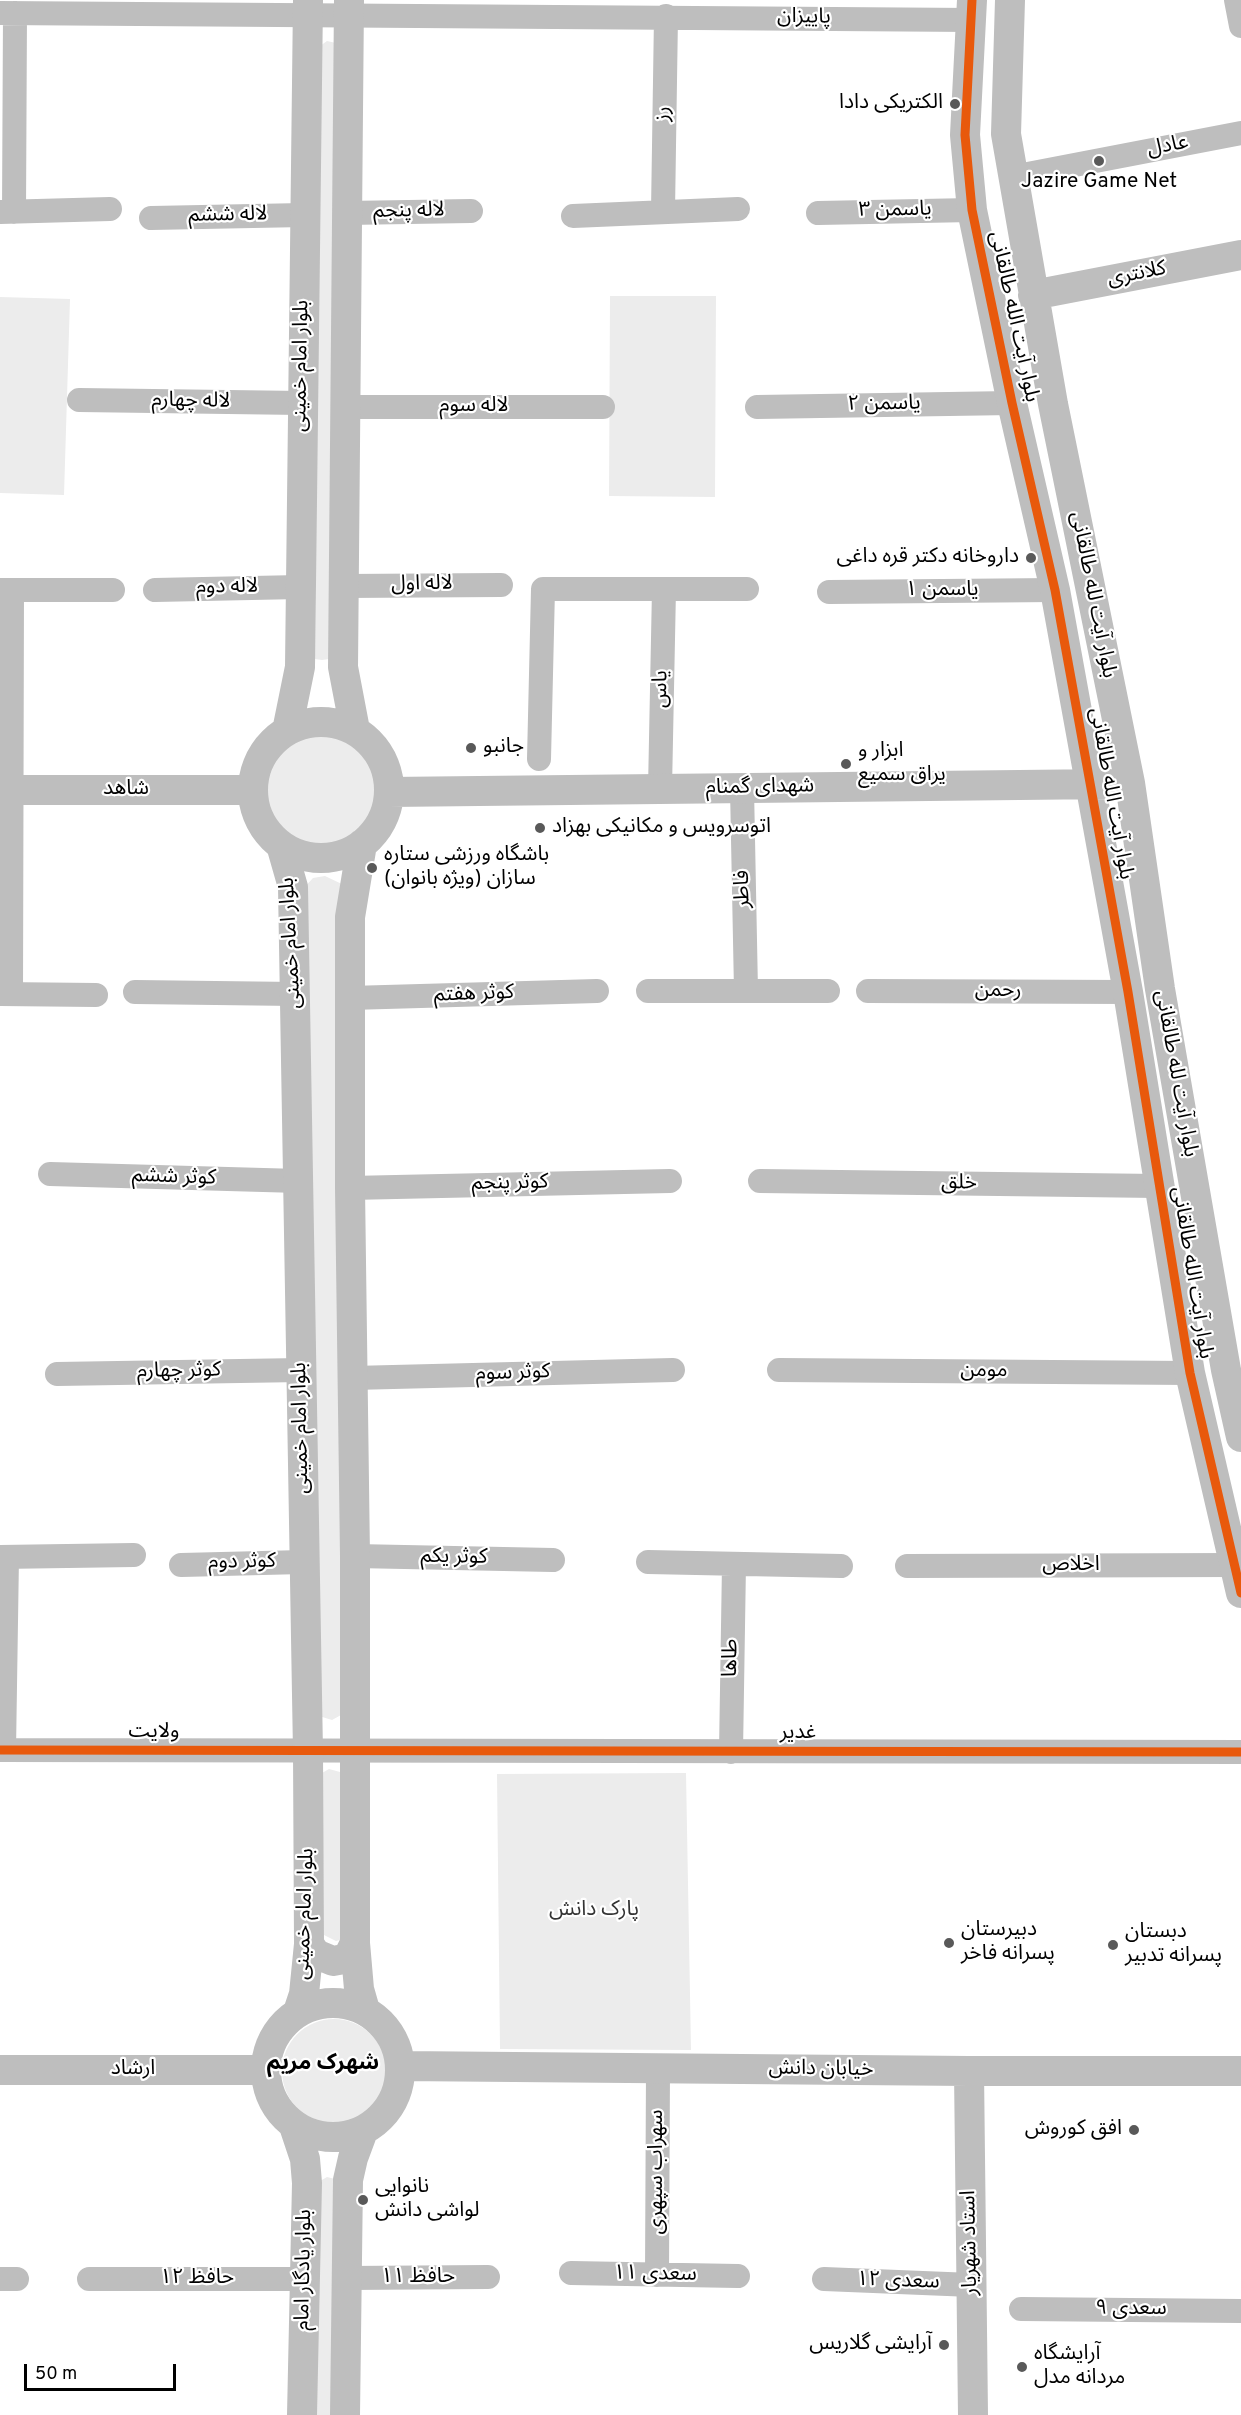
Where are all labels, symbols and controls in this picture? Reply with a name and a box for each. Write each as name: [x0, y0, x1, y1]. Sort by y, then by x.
street label: پاییزان: [777, 5, 831, 31]
place label: الکتریکی دادا: [839, 91, 943, 117]
marker: الکتریکی دادا: [948, 97, 962, 111]
street label: رز: [651, 106, 677, 122]
street label: عادل: [1145, 131, 1191, 163]
marker: Jazire Game Net: [1092, 154, 1106, 168]
place label: Jazire Game Net: [1021, 170, 1177, 196]
street label: یاسمن ۳: [858, 198, 932, 224]
street label: لاله پنجم: [373, 199, 445, 225]
street label: لاله ششم: [188, 203, 268, 229]
street label: بلوار آیت الله طالقانی: [983, 229, 1043, 405]
street label: کلانتری: [1106, 257, 1168, 293]
street label: بلوار امام خمینی: [288, 300, 316, 432]
street label: لاله چهارم: [151, 389, 231, 415]
street label: یاسمن ۲: [847, 392, 921, 418]
street label: لاله سوم: [439, 394, 509, 420]
street label: بلوار آیت لله طالقانی: [1064, 510, 1120, 680]
place label: داروخانه دکتر قره داغی: [837, 545, 1019, 571]
marker: داروخانه دکتر قره داغی: [1024, 551, 1038, 565]
street label: لاله اول: [391, 572, 453, 598]
street label: لاله دوم: [196, 575, 258, 601]
street label: یاسمن ۱: [905, 578, 979, 604]
street label: یاس: [649, 670, 675, 708]
street label: بلوار آیت الله طالقانی: [1082, 706, 1138, 882]
place label: جانبو: [483, 735, 524, 761]
place label: ابزار و يراق سميع: [858, 739, 946, 789]
marker: جانبو: [464, 741, 478, 755]
marker: ابزار و يراق سميع: [839, 757, 853, 771]
street label: شهدای گمنام: [706, 774, 814, 802]
street label: شاهد: [103, 777, 149, 803]
place label: اتوسرویس و مکانیکی بهزاد: [552, 815, 771, 841]
marker: اتوسرویس و مکانیکی بهزاد: [533, 821, 547, 835]
place label: باشگاه ورزشی ستاره سازان (ویژه بانوان): [384, 843, 549, 893]
marker: باشگاه ورزشی ستاره سازان (ویژه بانوان): [365, 861, 379, 875]
street label: فاطر: [731, 870, 757, 908]
street label: بلوار امام خمینی: [276, 877, 308, 1009]
street label: رحمن: [975, 979, 1021, 1005]
street label: کوثر هفتم: [433, 981, 515, 1009]
street label: بلوار آیت لله طالقانی: [1148, 989, 1202, 1159]
street label: کوثر ششم: [131, 1164, 217, 1192]
street label: کوثر پنجم: [471, 1171, 549, 1197]
street label: خلق: [941, 1171, 977, 1197]
street label: بلوار آیت الله طالقانی: [1165, 1185, 1217, 1361]
street label: کوثر چهارم: [137, 1359, 221, 1385]
street label: مومن: [960, 1359, 1008, 1385]
street label: کوثر سوم: [475, 1360, 551, 1388]
street label: بلوار امام خمینی: [288, 1362, 316, 1494]
street label: کوثر یکم: [420, 1545, 488, 1571]
street label: کوثر دوم: [208, 1550, 276, 1576]
street label: اخلاص: [1042, 1553, 1100, 1579]
street label: طاها: [719, 1639, 745, 1677]
street label: ولایت: [129, 1720, 179, 1746]
street label: غدیر: [780, 1721, 816, 1747]
street label: بلوار امام خمینی: [291, 1848, 321, 1980]
park label: پارک دانش: [549, 1898, 639, 1924]
place label: دبیرستان پسرانه فاخر: [961, 1918, 1055, 1968]
place label: دبستان پسرانه تدبیر: [1125, 1920, 1222, 1970]
marker: دبیرستان پسرانه فاخر: [942, 1936, 956, 1950]
marker: دبستان پسرانه تدبیر: [1106, 1938, 1120, 1952]
district label: شهرک مریم: [267, 2052, 379, 2078]
street label: خیابان دانش: [768, 2056, 874, 2084]
street label: ارشاد: [111, 2057, 155, 2083]
street label: سهراب سپهری: [645, 2110, 671, 2234]
place label: افق کوروش: [1025, 2117, 1122, 2143]
marker: افق کوروش: [1127, 2123, 1141, 2137]
place label: نانوایی لواشی دانش: [375, 2175, 480, 2225]
street label: استاد شهریار: [957, 2190, 985, 2296]
marker: نانوایی لواشی دانش: [356, 2193, 370, 2207]
street label: بلوار یادگار امام: [291, 2209, 319, 2331]
street label: سعدی ۱۱: [613, 2262, 697, 2288]
street label: حافظ ۱۱: [381, 2265, 455, 2291]
street label: حافظ ۱۲: [160, 2266, 234, 2292]
street label: سعدی ۱۲: [856, 2268, 940, 2296]
street label: سعدی ۹: [1095, 2297, 1167, 2323]
place label: آرایشی گلاریس: [809, 2332, 932, 2358]
marker: آرایشی گلاریس: [937, 2338, 951, 2352]
place label: آرایشگاه مردانه مدل: [1034, 2342, 1125, 2392]
scale bar: [27, 2352, 178, 2390]
marker: آرایشگاه مردانه مدل: [1015, 2360, 1029, 2374]
text: 50 m: [35, 2363, 77, 2386]

